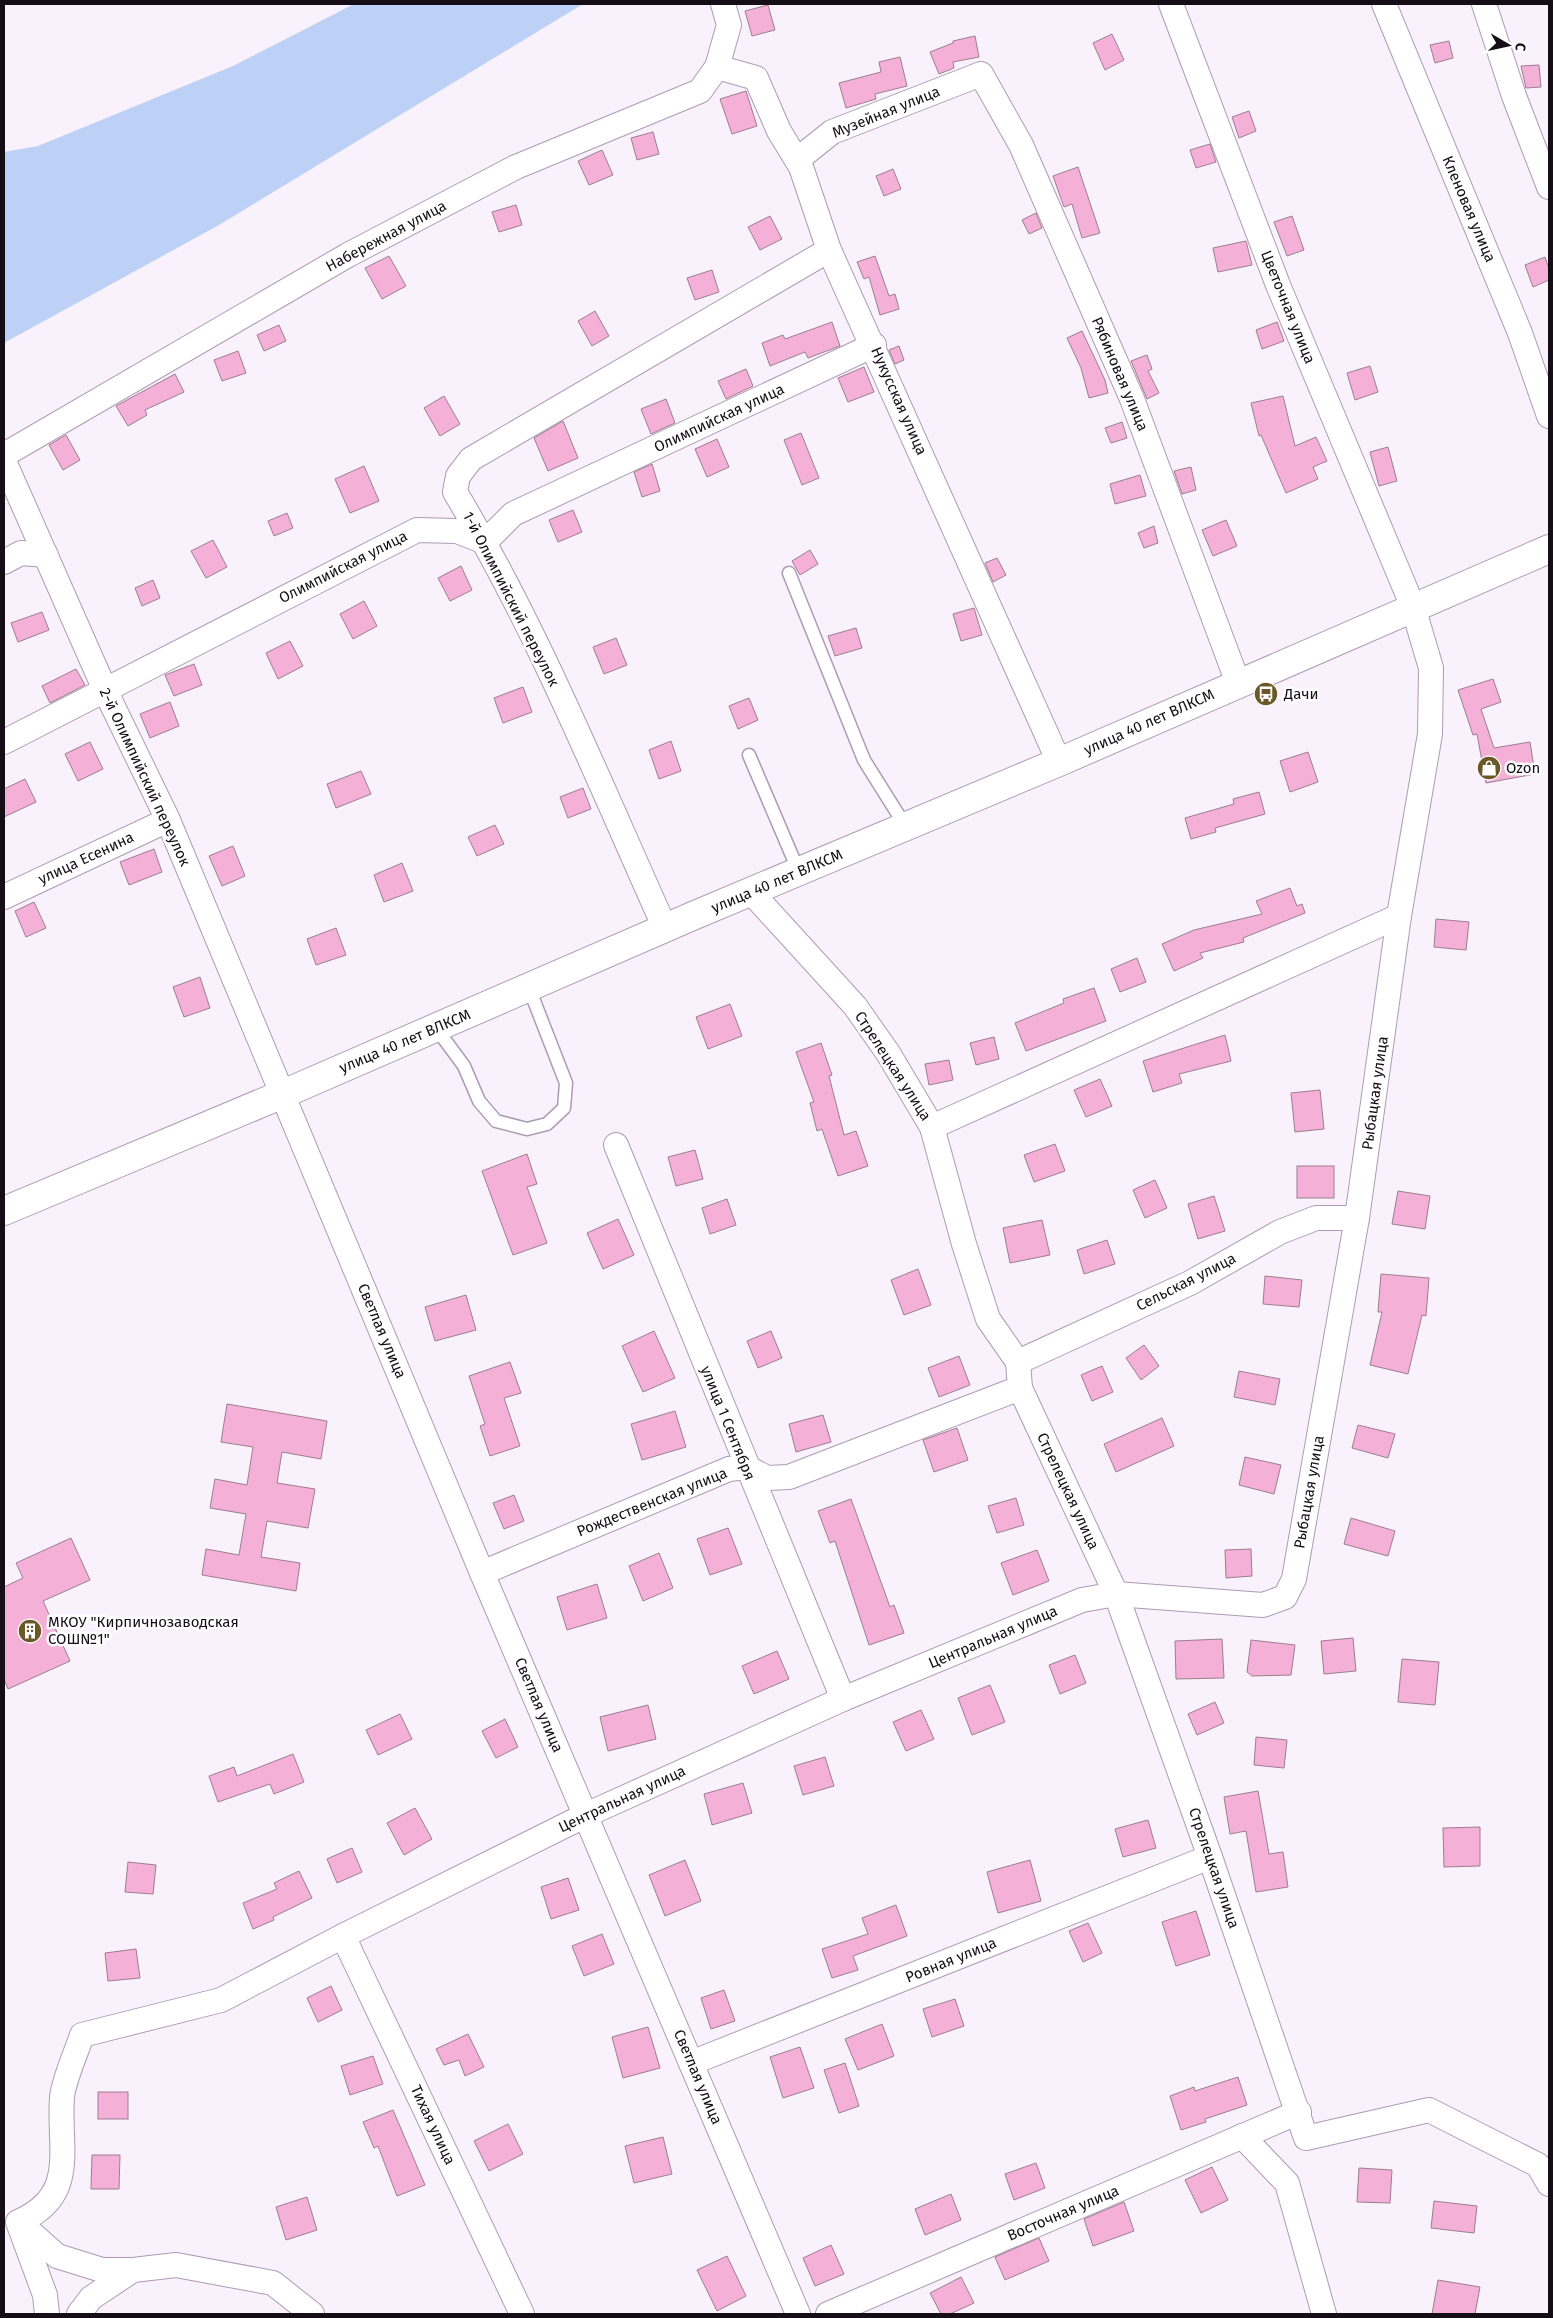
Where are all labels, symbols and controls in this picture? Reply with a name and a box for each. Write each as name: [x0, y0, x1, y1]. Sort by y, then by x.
north arrow: [1483, 20, 1533, 70]
text: С: [1511, 42, 1529, 52]
street label: Музейная улица: [829, 82, 943, 142]
street label: Кленовая улица: [1438, 153, 1500, 265]
street label: Набережная улица: [323, 197, 449, 275]
street label: Цветочная улица: [1257, 248, 1319, 366]
street label: Рябиновая улица: [1088, 314, 1152, 434]
street label: Нукусская улица: [867, 344, 931, 458]
street label: Олимпийская улица: [651, 380, 787, 456]
street label: 1-й Олимпийский переулок: [459, 509, 563, 690]
street label: Олимпийская улица: [276, 527, 410, 607]
bus stop icon: Дачи: [1253, 681, 1279, 707]
street label: 2-й Олимпийский переулок: [96, 685, 194, 869]
street label: улица 40 лет ВЛКСМ: [1081, 685, 1217, 759]
place label: Дачи: [1283, 685, 1319, 703]
shop icon: Ozon: [1476, 755, 1502, 781]
place label: Ozon: [1506, 759, 1540, 777]
street label: улица Есенина: [35, 828, 137, 888]
street label: улица 40 лет ВЛКСМ: [709, 845, 845, 917]
street label: улица 40 лет ВЛКСМ: [337, 1005, 473, 1077]
street label: Стрелецкая улица: [851, 1008, 935, 1124]
street label: Рыбацкая улица: [1358, 1035, 1392, 1151]
street label: Сельская улица: [1133, 1249, 1239, 1315]
street label: Светлая улица: [354, 1281, 410, 1381]
street label: улица 1 Сентября: [697, 1363, 759, 1483]
street label: Стрелецкая улица: [1033, 1430, 1103, 1552]
street label: Рыбацкая улица: [1290, 1434, 1328, 1550]
street label: Рождественская улица: [574, 1464, 730, 1540]
street label: Центральная улица: [926, 1602, 1060, 1672]
place label: МКОУ "Кирпичнозаводская СОШ№1": [48, 1613, 239, 1648]
building icon: МКОУ "Кирпичнозаводская СОШ№1": [17, 1618, 43, 1644]
street label: Светлая улица: [511, 1655, 567, 1755]
street label: Центральная улица: [556, 1762, 688, 1836]
street label: Стрелецкая улица: [1185, 1805, 1243, 1931]
street label: Ровная улица: [903, 1934, 999, 1986]
street label: Светлая улица: [670, 2027, 726, 2127]
street label: Тихая улица: [407, 2082, 459, 2168]
street label: Восточная улица: [1004, 2181, 1122, 2245]

